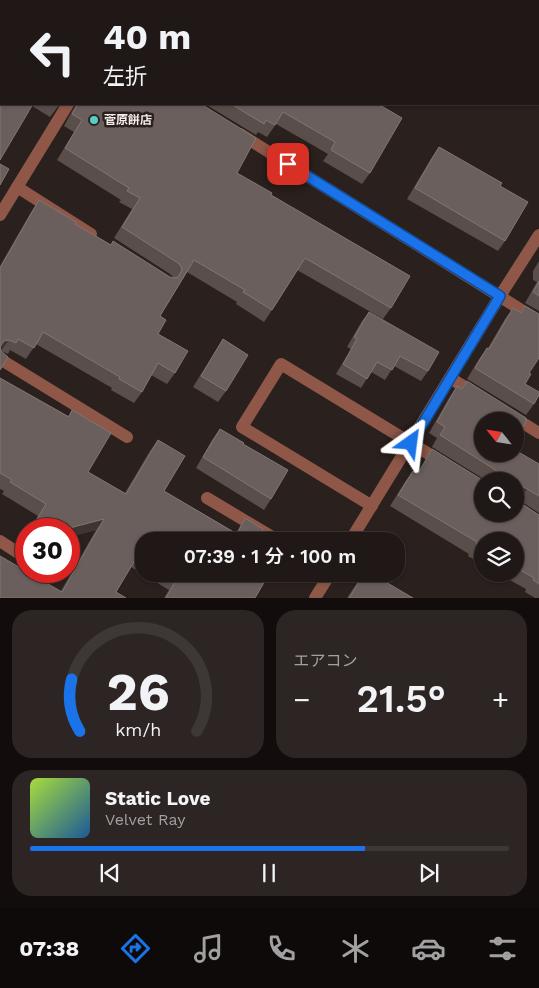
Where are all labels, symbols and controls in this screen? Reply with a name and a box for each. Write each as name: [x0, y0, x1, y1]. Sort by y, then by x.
text: 40 m: [103, 16, 191, 58]
icon: left: [20, 20, 85, 85]
text: 左折: [103, 64, 147, 89]
place label: 菅原餅店: [104, 113, 152, 127]
marker: 菅原餅店: [88, 114, 100, 126]
pin: [267, 143, 309, 185]
icon: arrive: [274, 150, 302, 178]
north arrow: [474, 412, 524, 462]
map controls: [474, 412, 524, 582]
position arrow: [384, 416, 436, 468]
button: search: [474, 472, 524, 522]
speed limit sign: 30: [15, 518, 80, 583]
button: layers: [474, 532, 524, 582]
text: 07:39 · 1 分 · 100 m: [184, 545, 356, 568]
text: エアコン: [294, 651, 358, 670]
text: 26: [106, 662, 169, 723]
text: 21.5°: [357, 677, 446, 721]
text: −: [294, 683, 310, 716]
text: +: [492, 683, 509, 716]
text: km/h: [115, 719, 161, 740]
text: Static Love: [105, 787, 210, 810]
text: Velvet Ray: [105, 810, 185, 829]
icon: previous: [96, 859, 124, 887]
icon: pause: [255, 859, 283, 887]
icon: next: [415, 859, 443, 887]
icon: directions: [118, 931, 153, 966]
icon: music: [191, 931, 226, 966]
icon: phone: [264, 931, 299, 966]
icon: climate: [338, 931, 373, 966]
icon: car: [411, 931, 446, 966]
icon: filters: [485, 931, 520, 966]
text: 07:38: [19, 936, 79, 961]

